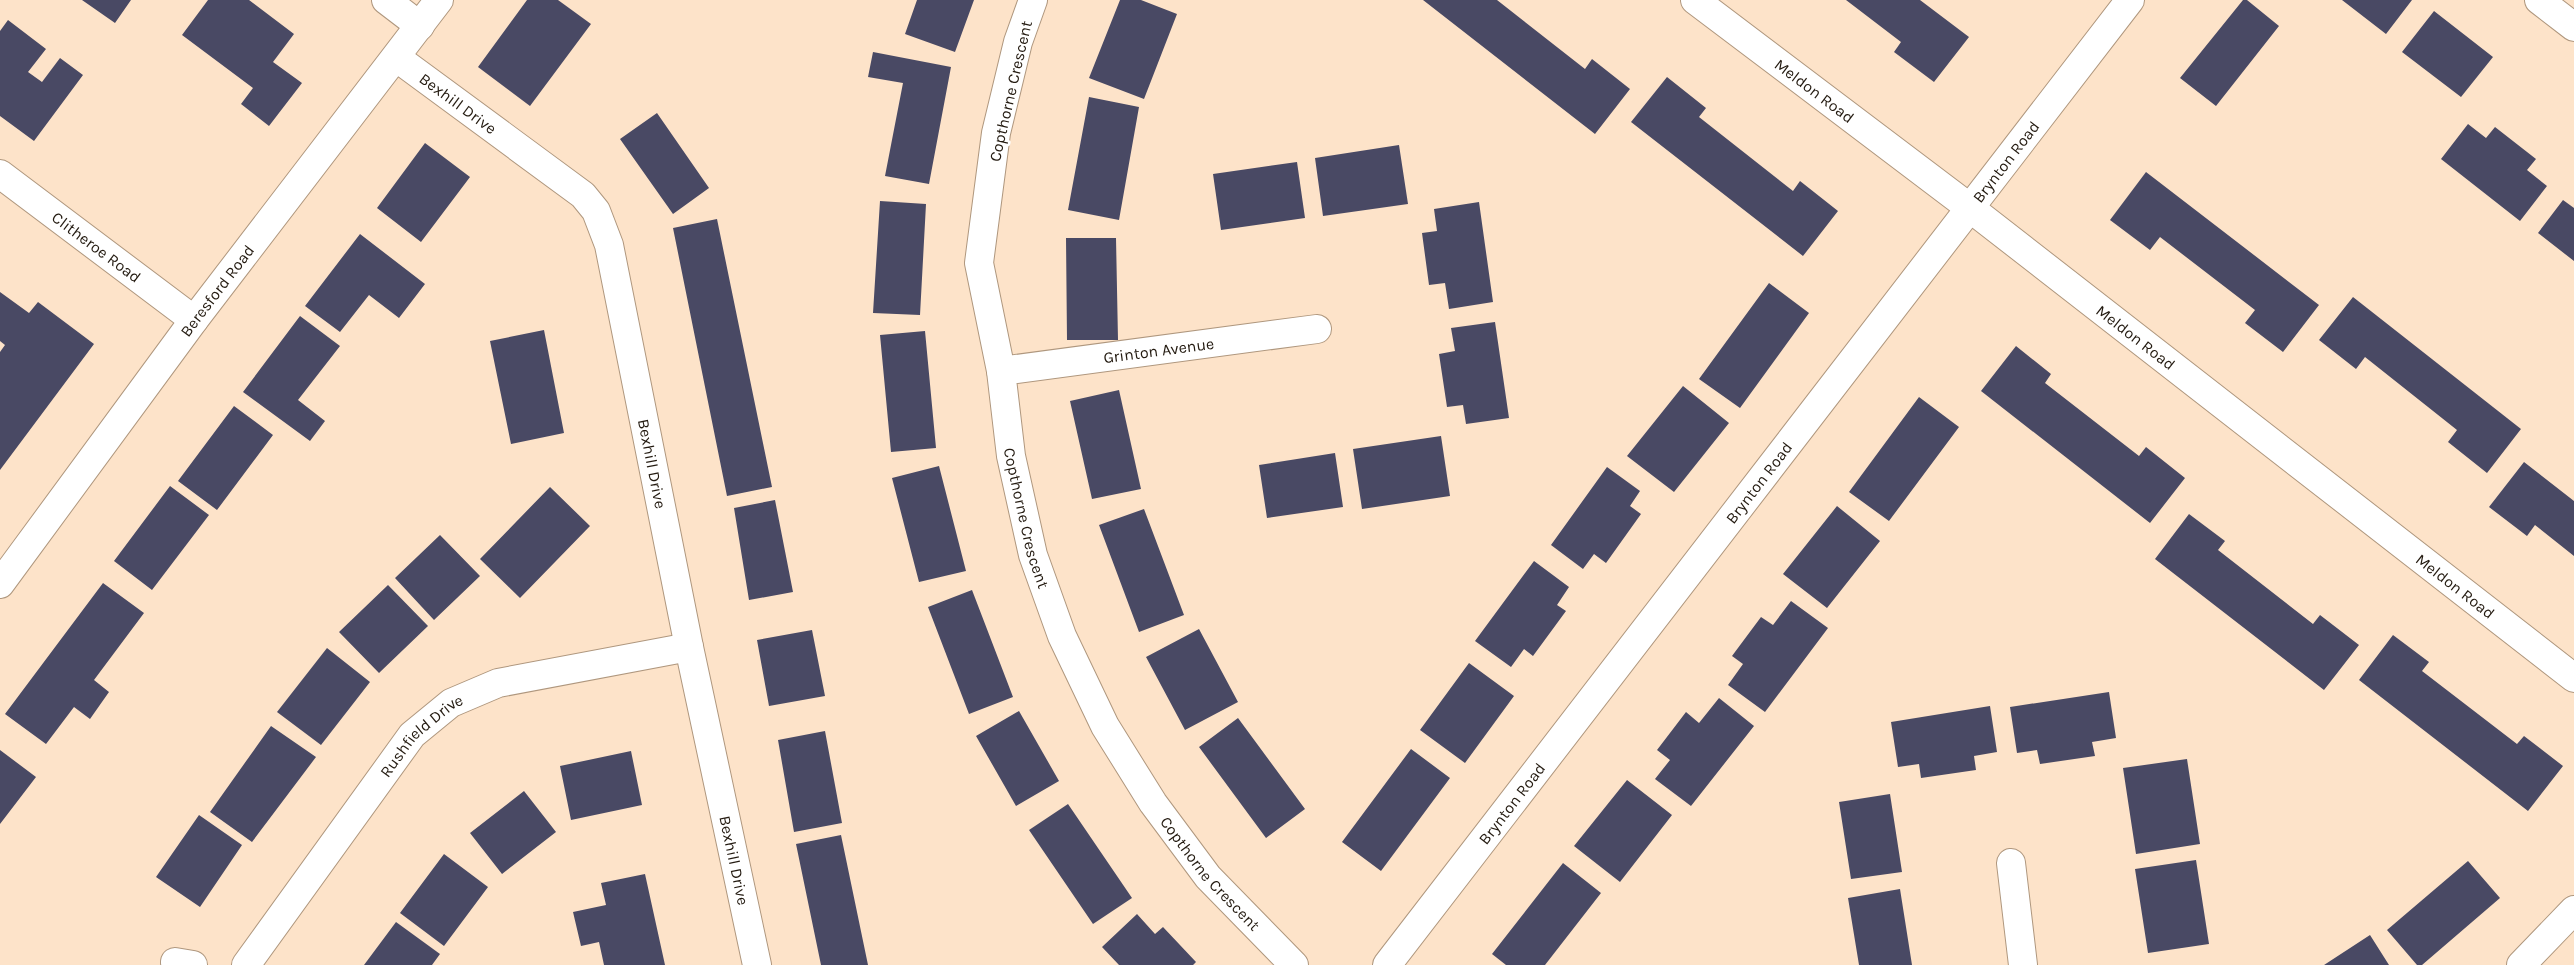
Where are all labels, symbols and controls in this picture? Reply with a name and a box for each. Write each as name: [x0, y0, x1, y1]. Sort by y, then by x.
street label: Copthorne Crescent: [985, 19, 1036, 163]
street label: Meldon Road: [1771, 55, 1858, 127]
street label: Bexhill Drive: [416, 69, 500, 138]
street label: Brynton Road: [1969, 117, 2043, 206]
street label: Clitheroe Road: [48, 208, 145, 287]
street label: Beresford Road: [176, 241, 258, 340]
street label: Meldon Road: [2092, 301, 2179, 374]
street label: Grinton Avenue: [1102, 334, 1215, 367]
street label: Bexhill Drive: [634, 417, 670, 510]
street label: Brynton Road: [1722, 438, 1796, 527]
street label: Copthorne Crescent: [1000, 447, 1053, 591]
street label: Meldon Road: [2412, 550, 2498, 623]
street label: Rushfield Drive: [376, 690, 466, 781]
street label: Brynton Road: [1474, 759, 1549, 848]
street label: Copthorne Crescent: [1156, 813, 1264, 935]
street label: Bexhill Drive: [715, 814, 753, 907]

